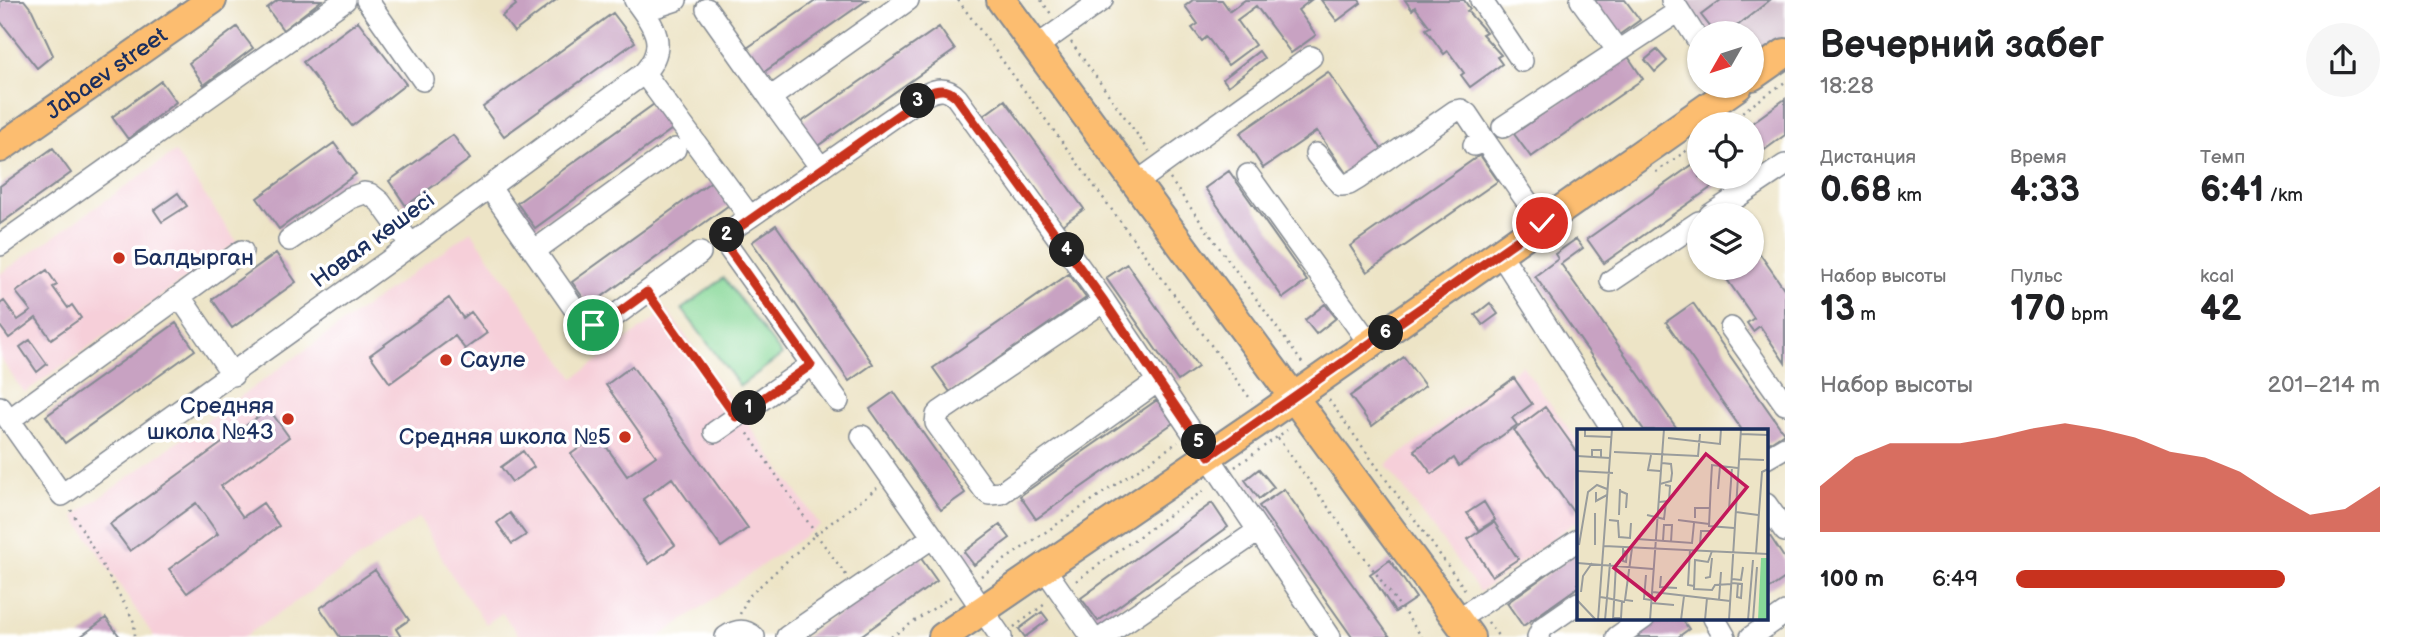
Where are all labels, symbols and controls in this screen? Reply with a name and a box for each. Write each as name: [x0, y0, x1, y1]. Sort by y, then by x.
street label: Jabaev street: [40, 21, 173, 126]
north arrow: [1687, 21, 1764, 98]
map controls: [1687, 21, 1764, 280]
text: Вечерний забег: [1820, 23, 2104, 68]
button: share: [2306, 23, 2380, 97]
text: 18:28: [1820, 72, 1874, 100]
pin: 3: [900, 84, 936, 119]
text: 3: [912, 89, 923, 112]
button: locate: [1687, 112, 1764, 189]
text: Дистанция: [1820, 146, 1916, 169]
text: Время: [2010, 146, 2066, 169]
text: Темп: [2200, 146, 2245, 169]
text: 0.68: [1820, 169, 1892, 212]
text: 4:33: [2010, 169, 2080, 212]
text: 6:41: [2200, 169, 2264, 212]
text: km: [1892, 184, 1922, 207]
text: /km: [2264, 184, 2303, 207]
street label: Новая көшесі: [306, 186, 440, 294]
pin: [1512, 193, 1572, 253]
button: layers: [1687, 203, 1764, 280]
icon: check: [1523, 204, 1561, 242]
pin: 2: [710, 218, 744, 252]
text: 2: [721, 223, 732, 246]
pin: 4: [1050, 232, 1084, 268]
text: 4: [1061, 238, 1072, 261]
place label: Балдырган: [133, 244, 254, 272]
marker: Балдырган: [111, 250, 127, 266]
text: Набор высоты: [1820, 265, 1946, 288]
text: Пульс: [2010, 265, 2063, 288]
text: kcal: [2200, 265, 2234, 288]
text: 13: [1820, 288, 1855, 331]
text: 170: [2010, 288, 2066, 331]
text: 42: [2200, 288, 2242, 331]
pin: [563, 295, 623, 355]
text: m: [1855, 303, 1876, 326]
text: bpm: [2066, 303, 2108, 326]
icon: arrive: [574, 306, 612, 344]
pin: 6: [1368, 316, 1404, 350]
text: 6: [1380, 321, 1391, 344]
place label: Сауле: [460, 346, 526, 374]
marker: Сауле: [438, 352, 454, 368]
text: Набор высоты: [1820, 371, 1973, 399]
text: 201–214 m: [2267, 371, 2380, 399]
pin: 1: [732, 390, 766, 426]
place label: Средняя школа №43: [147, 392, 274, 446]
text: 1: [745, 396, 753, 419]
marker: Средняя школа №43: [280, 411, 296, 427]
place label: Средняя школа №5: [399, 423, 611, 451]
pin: 5: [1182, 424, 1216, 460]
marker: Средняя школа №5: [617, 429, 633, 445]
inset map: [1577, 429, 1768, 620]
text: 5: [1193, 430, 1204, 453]
text: 100 m: [1820, 565, 1884, 593]
text: 6:49: [1932, 565, 1978, 593]

